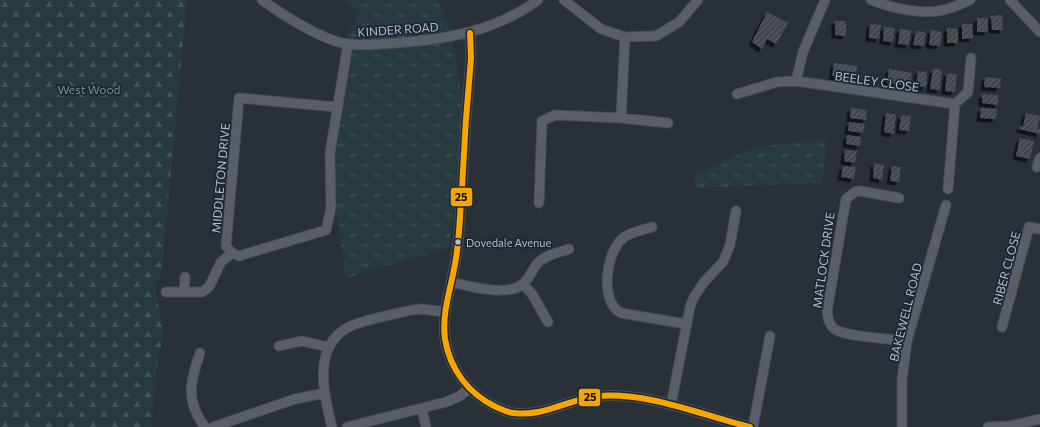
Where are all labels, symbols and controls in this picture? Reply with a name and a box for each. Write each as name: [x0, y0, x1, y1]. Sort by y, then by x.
street label: KINDER ROAD: [357, 19, 439, 39]
street label: BEELEY CLOSE: [834, 68, 920, 94]
park label: West Wood: [57, 82, 121, 96]
street label: MIDDLETON DRIVE: [208, 122, 232, 234]
line badge: 25: [450, 187, 473, 207]
text: 25: [455, 190, 467, 203]
street label: MATLOCK DRIVE: [809, 211, 837, 309]
street label: RIBER CLOSE: [989, 230, 1023, 306]
place label: Dovedale Avenue: [466, 236, 551, 249]
marker: Dovedale Avenue: [453, 237, 463, 247]
street label: BAKEWELL ROAD: [886, 261, 924, 363]
line badge: 25: [578, 388, 601, 407]
text: 25: [584, 390, 596, 403]

